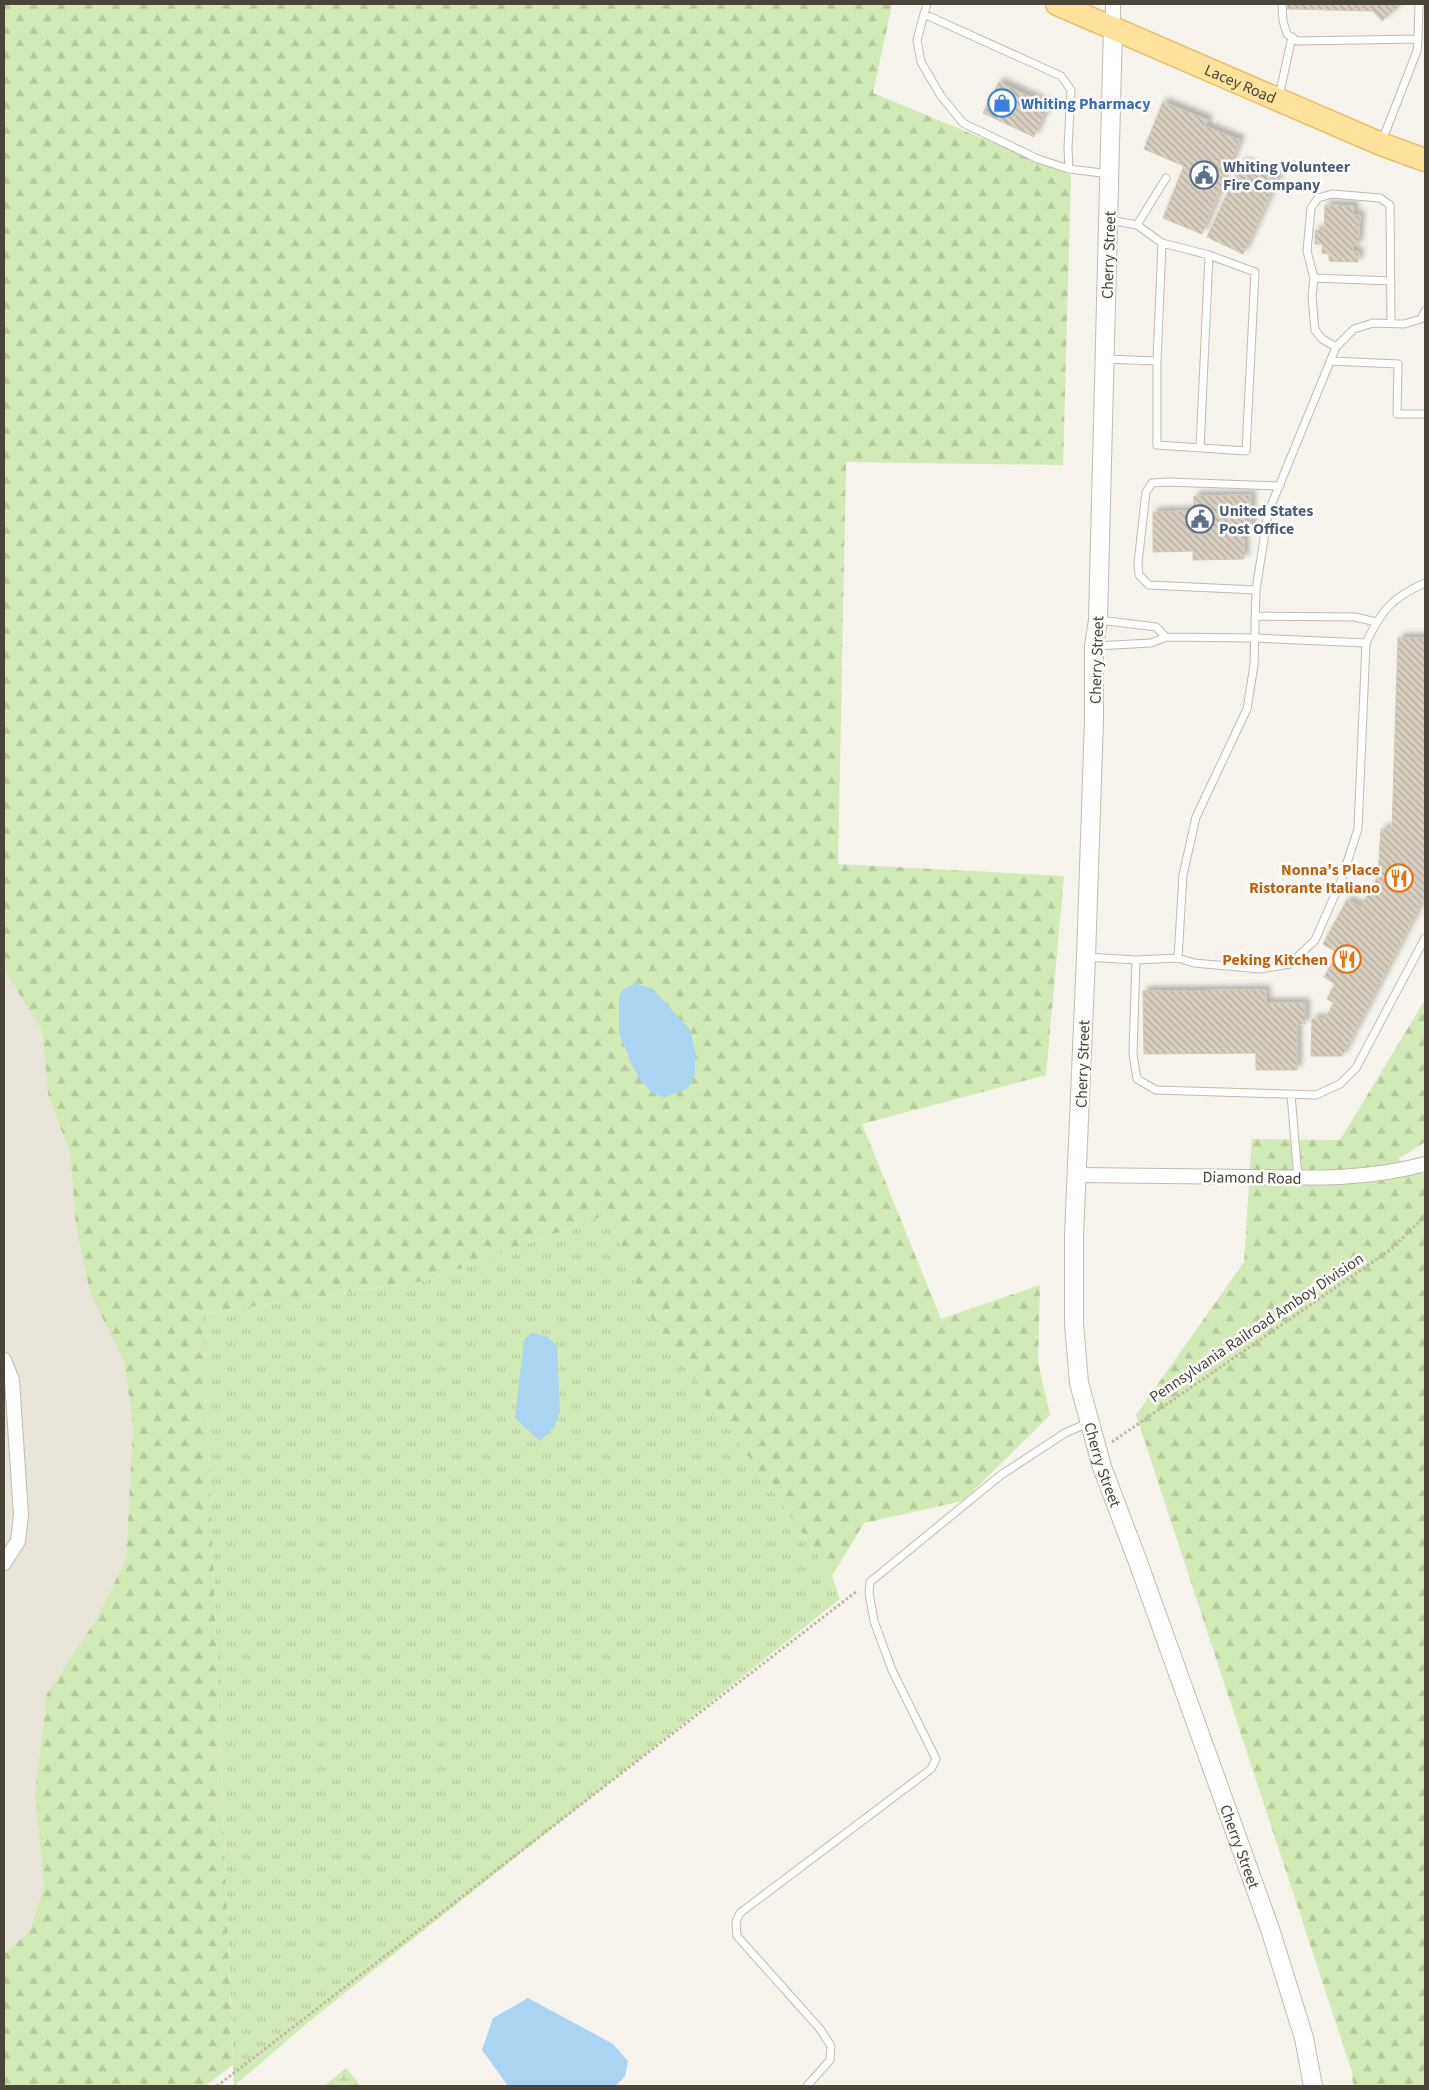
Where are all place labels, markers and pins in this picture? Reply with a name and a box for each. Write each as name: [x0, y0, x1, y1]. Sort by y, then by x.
shop icon: Whiting Pharmacy: [987, 88, 1017, 118]
place label: Whiting Pharmacy: [1021, 93, 1151, 115]
place label: Whiting Volunteer Fire Company: [1223, 156, 1351, 196]
public building icon: Whiting Volunteer Fire Company: [1189, 160, 1219, 190]
place label: United States Post Office: [1219, 500, 1313, 540]
public building icon: United States Post Office: [1185, 504, 1215, 534]
place label: Nonna's Place Ristorante Italiano: [1249, 859, 1380, 899]
restaurant icon: Nonna's Place Ristorante Italiano: [1384, 863, 1414, 893]
restaurant icon: Peking Kitchen: [1332, 944, 1362, 974]
place label: Peking Kitchen: [1222, 949, 1328, 971]

